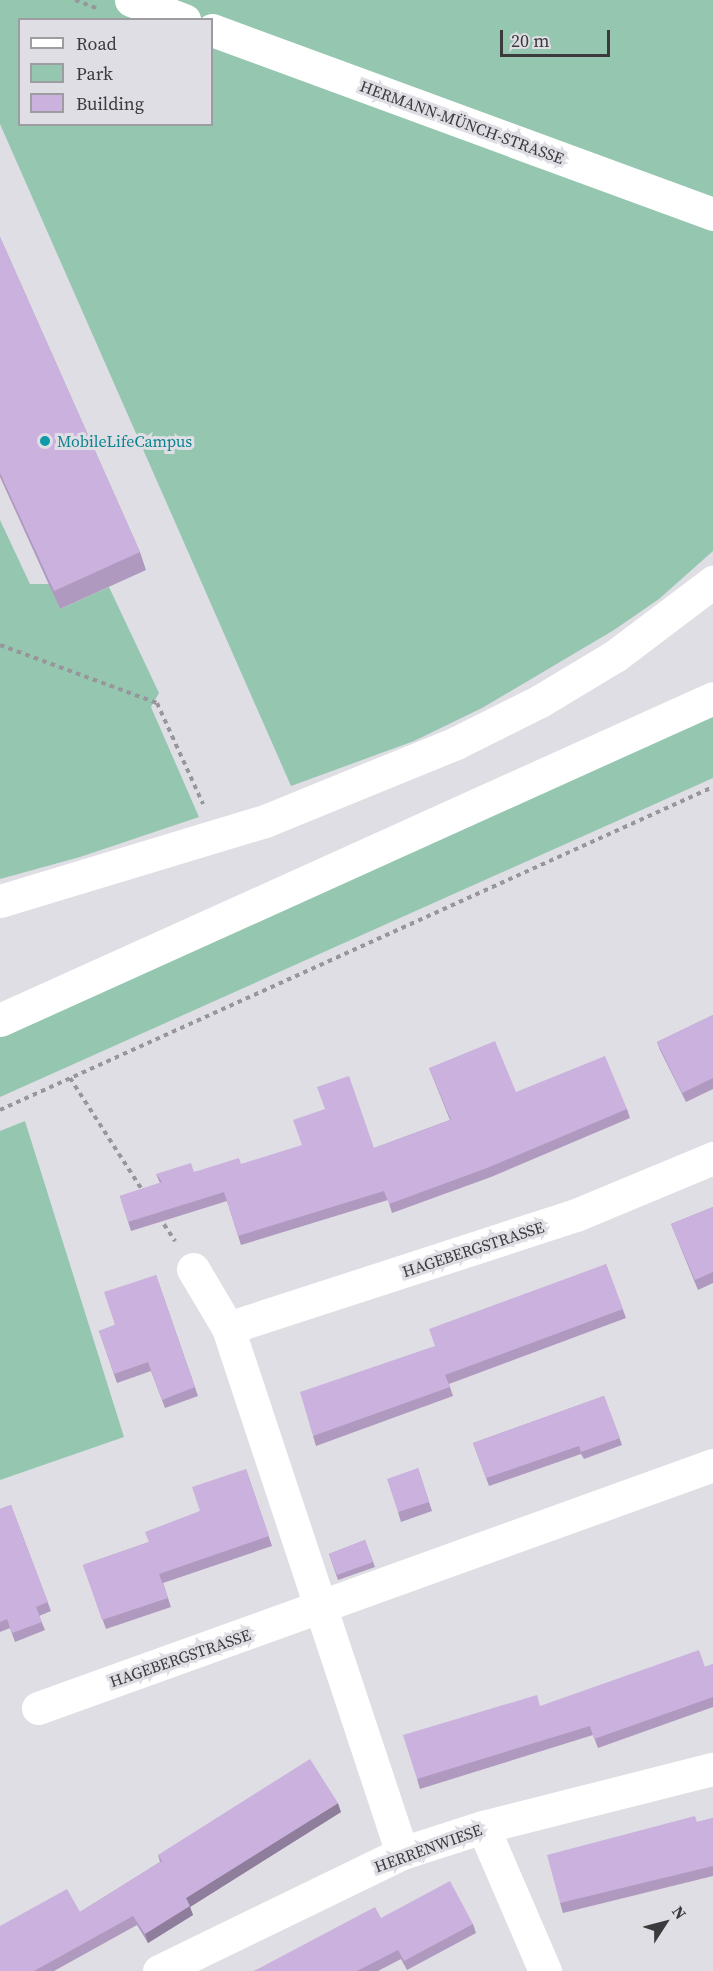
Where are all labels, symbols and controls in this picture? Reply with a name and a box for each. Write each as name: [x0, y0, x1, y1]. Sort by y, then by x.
legend: [18, 18, 213, 126]
scale bar: [503, 18, 612, 56]
text: 20 m: [511, 28, 549, 53]
text: Road: [76, 31, 117, 56]
text: Park: [76, 61, 113, 86]
street label: HERMANN-MÜNCH-STRASSE: [357, 76, 567, 168]
text: Building: [76, 91, 144, 116]
place label: MobileLifeCampus: [57, 431, 192, 451]
marker: MobileLifeCampus: [38, 434, 52, 448]
street label: HAGEBERGSTRASSE: [400, 1217, 546, 1281]
street label: HAGEBERGSTRASSE: [107, 1625, 253, 1691]
street label: HERRENWIESE: [372, 1820, 484, 1876]
north arrow: [635, 1893, 695, 1953]
text: N: [667, 1901, 692, 1924]

